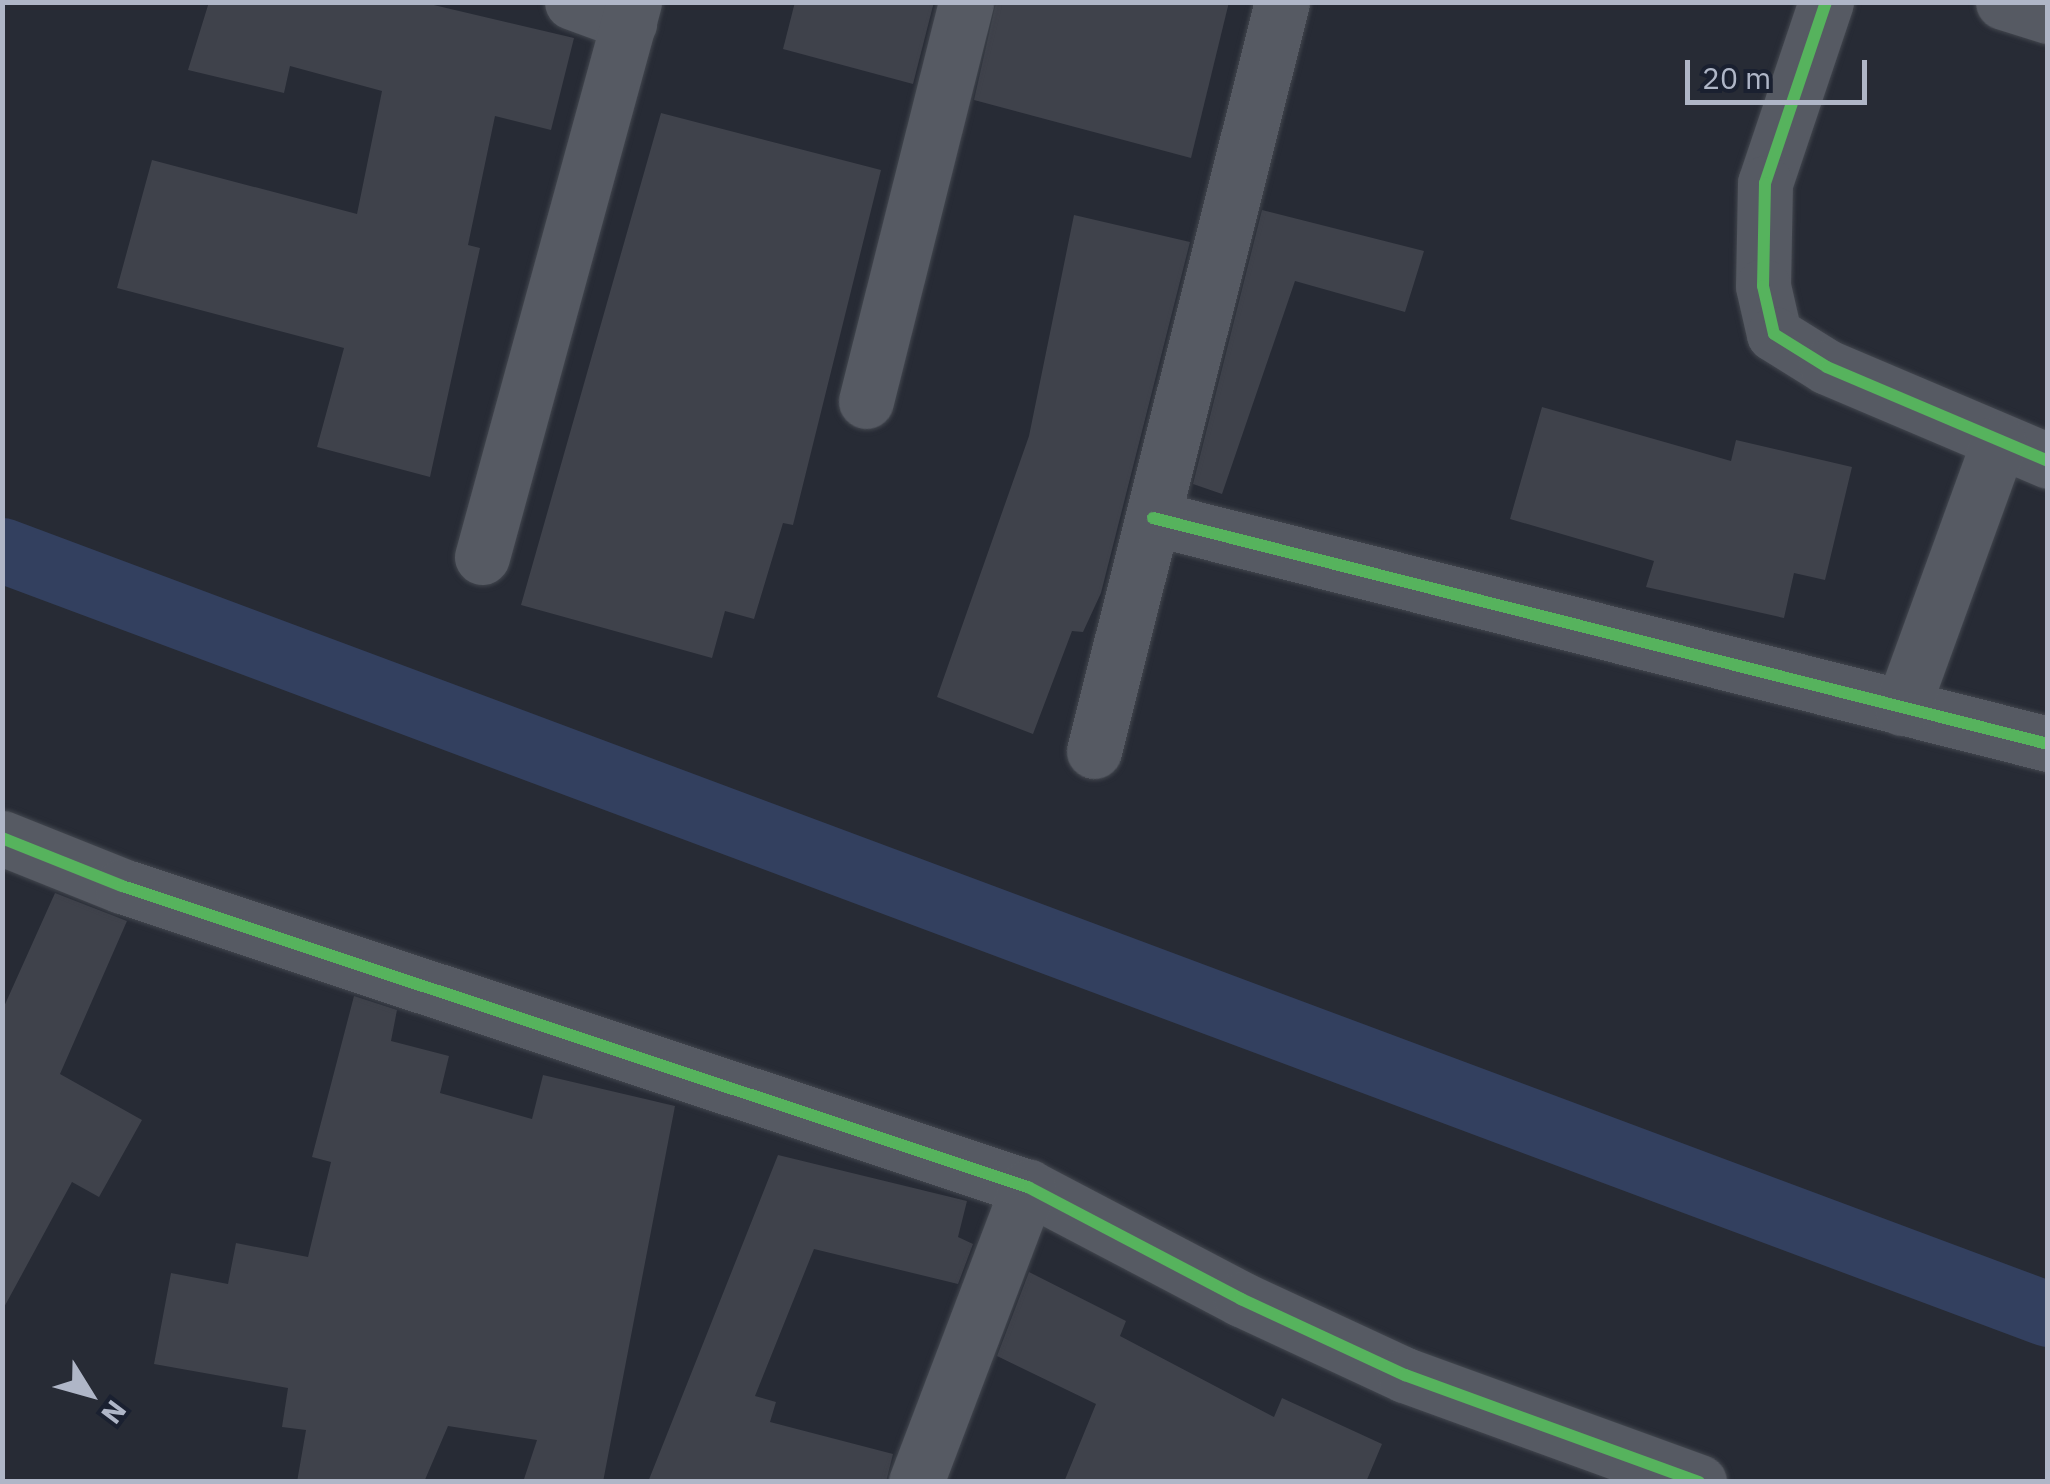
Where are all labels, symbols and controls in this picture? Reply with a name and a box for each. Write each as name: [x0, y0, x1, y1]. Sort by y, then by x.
scale bar: [1690, 40, 1872, 102]
text: 20 m: [1702, 58, 1771, 97]
north arrow: [40, 1344, 140, 1444]
text: N: [93, 1393, 135, 1432]

